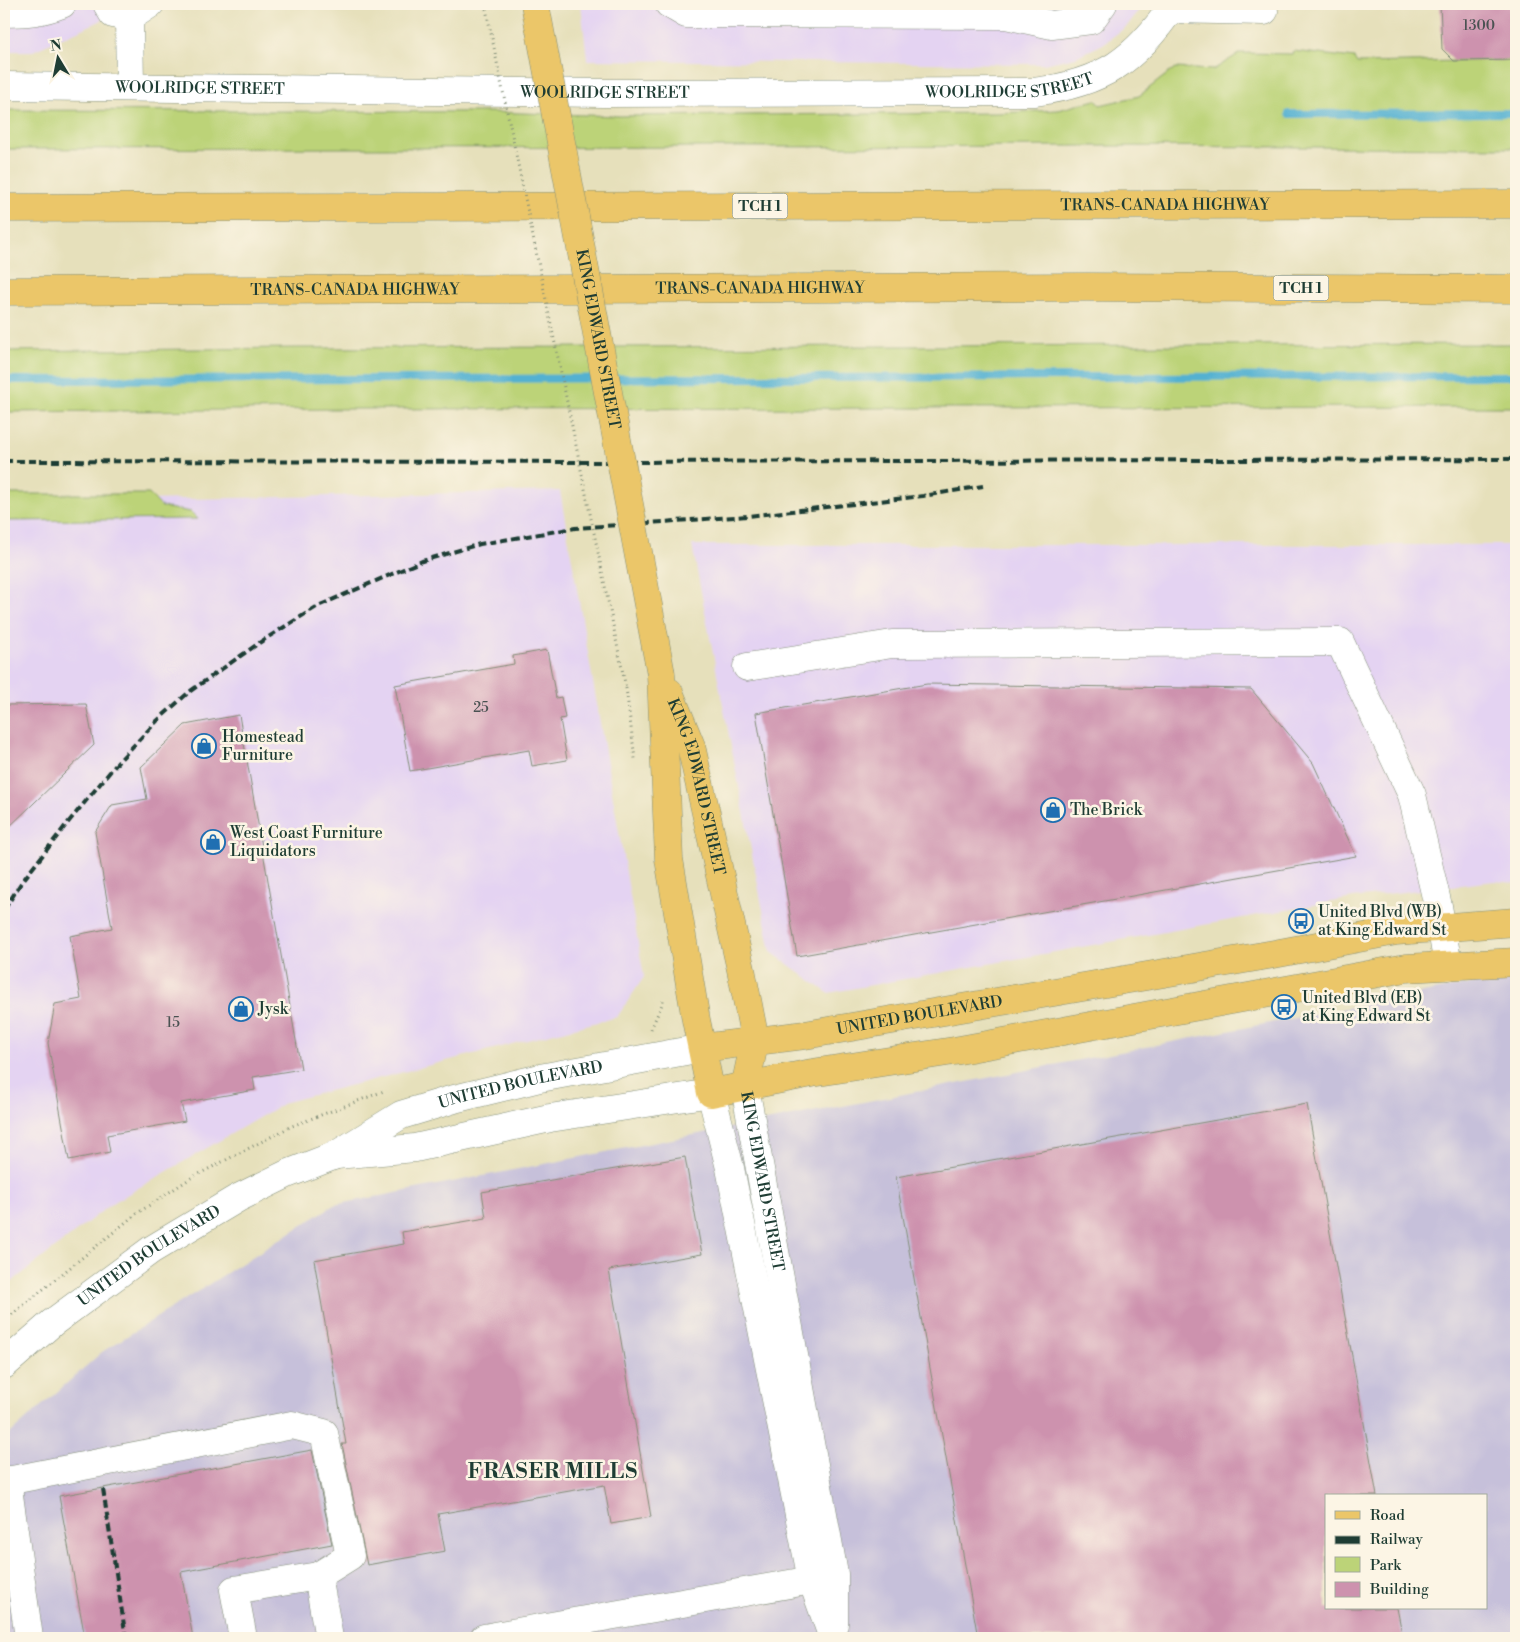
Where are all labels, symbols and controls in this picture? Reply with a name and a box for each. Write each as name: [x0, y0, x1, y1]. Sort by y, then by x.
house number: 1300: [1463, 17, 1495, 35]
north arrow: [32, 32, 82, 82]
text: N: [49, 36, 63, 56]
street label: WOOLRIDGE STREET: [924, 68, 1097, 102]
street label: WOOLRIDGE STREET: [114, 77, 285, 99]
street label: WOOLRIDGE STREET: [519, 82, 690, 103]
road number: TCH 1: [732, 194, 788, 218]
street label: TRANS-CANADA HIGHWAY: [1060, 195, 1271, 215]
street label: KING EDWARD STREET: [571, 248, 625, 431]
road number: TCH 1: [1274, 276, 1328, 300]
street label: TRANS-CANADA HIGHWAY: [655, 278, 866, 299]
street label: TRANS-CANADA HIGHWAY: [250, 279, 461, 300]
street label: KING EDWARD STREET: [663, 695, 730, 877]
house number: 25: [473, 699, 489, 717]
place label: Homestead Furniture: [222, 727, 304, 765]
shop icon: Homestead Furniture: [191, 733, 217, 759]
shop icon: The Brick: [1040, 797, 1066, 823]
place label: The Brick: [1070, 800, 1144, 820]
place label: West Coast Furniture Liquidators: [229, 823, 383, 861]
shop icon: West Coast Furniture Liquidators: [200, 829, 226, 855]
place label: United Blvd (WB) at King Edward St: [1318, 902, 1447, 940]
bus stop icon: United Blvd (WB) at King Edward St: [1288, 908, 1314, 934]
place label: United Blvd (EB) at King Edward St: [1302, 988, 1431, 1026]
street label: UNITED BOULEVARD: [835, 991, 1004, 1039]
bus stop icon: United Blvd (EB) at King Edward St: [1271, 994, 1297, 1020]
shop icon: Jysk: [228, 996, 254, 1022]
place label: Jysk: [257, 999, 290, 1019]
house number: 15: [166, 1014, 180, 1032]
street label: UNITED BOULEVARD: [436, 1057, 604, 1113]
street label: KING EDWARD STREET: [736, 1090, 789, 1273]
street label: UNITED BOULEVARD: [74, 1201, 224, 1311]
district label: FRASER MILLS: [468, 1459, 638, 1485]
legend: [1325, 1494, 1488, 1610]
text: Road: [1370, 1506, 1405, 1525]
text: Railway: [1370, 1530, 1424, 1549]
text: Park: [1370, 1556, 1402, 1575]
text: Building: [1369, 1580, 1429, 1599]

